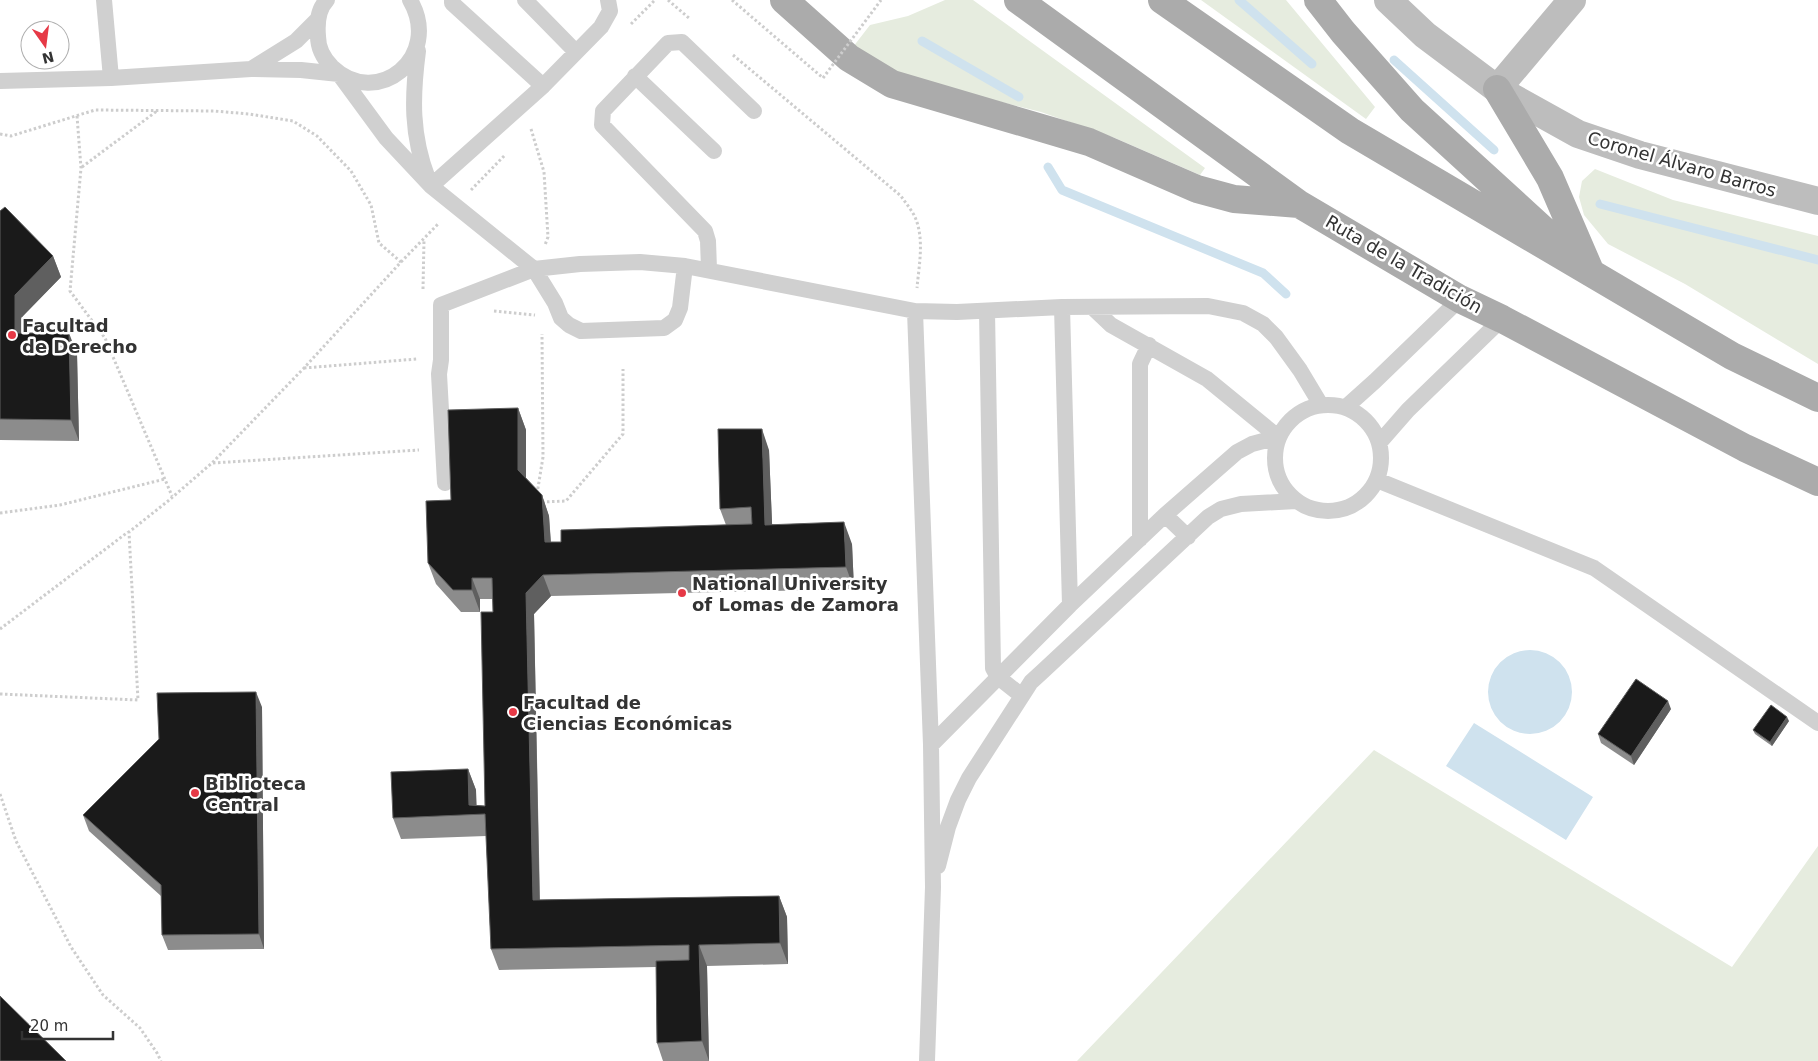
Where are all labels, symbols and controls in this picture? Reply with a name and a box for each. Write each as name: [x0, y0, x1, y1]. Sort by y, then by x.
north arrow: [20, 20, 70, 70]
text: N: [41, 48, 56, 67]
street label: Coronel Álvaro Barros: [1585, 127, 1779, 201]
street label: Ruta de la Tradición: [1322, 211, 1486, 317]
place label: Facultad de Derecho: [22, 315, 137, 357]
marker: Facultad de Derecho: [6, 329, 18, 341]
place label: National University of Lomas de Zamora: [692, 573, 899, 615]
marker: National University of Lomas de Zamora: [676, 587, 688, 599]
place label: Facultad de Ciencias Económicas: [523, 692, 732, 734]
marker: Facultad de Ciencias Económicas: [507, 706, 519, 718]
place label: Biblioteca Central: [205, 773, 306, 815]
marker: Biblioteca Central: [189, 787, 201, 799]
scale bar: [22, 1008, 114, 1040]
text: 20 m: [30, 1017, 68, 1035]

